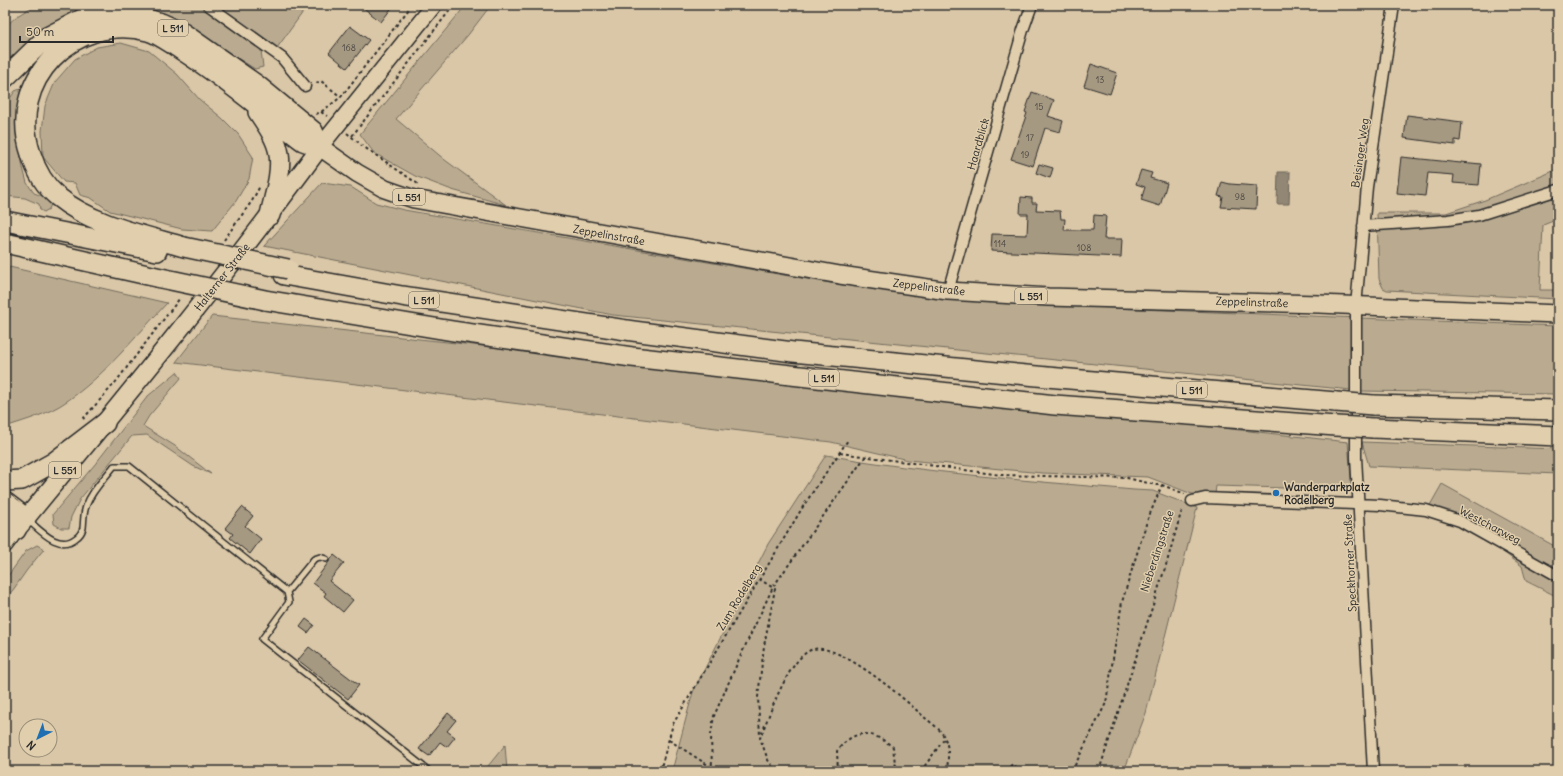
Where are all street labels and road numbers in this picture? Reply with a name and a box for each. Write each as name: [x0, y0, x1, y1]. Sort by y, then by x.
road number: L 511: [158, 20, 188, 36]
street label: Haardblick: [964, 116, 992, 172]
street label: Beisinger Weg: [1348, 117, 1372, 189]
road number: L 551: [393, 189, 425, 205]
street label: Zeppelinstraße: [572, 222, 646, 248]
street label: Halterner Straße: [191, 240, 253, 314]
street label: Zeppelinstraße: [892, 276, 966, 298]
road number: L 551: [1015, 288, 1047, 304]
road number: L 511: [409, 292, 439, 308]
street label: Zeppelinstraße: [1215, 294, 1289, 310]
road number: L 511: [809, 370, 839, 386]
road number: L 511: [1177, 382, 1207, 398]
road number: L 551: [49, 462, 81, 478]
street label: Westcharweg: [1457, 503, 1523, 547]
street label: Nieberdingstraße: [1137, 508, 1177, 594]
street label: Speckhorner Straße: [1340, 514, 1360, 612]
street label: Zum Rodelberg: [714, 561, 764, 633]

